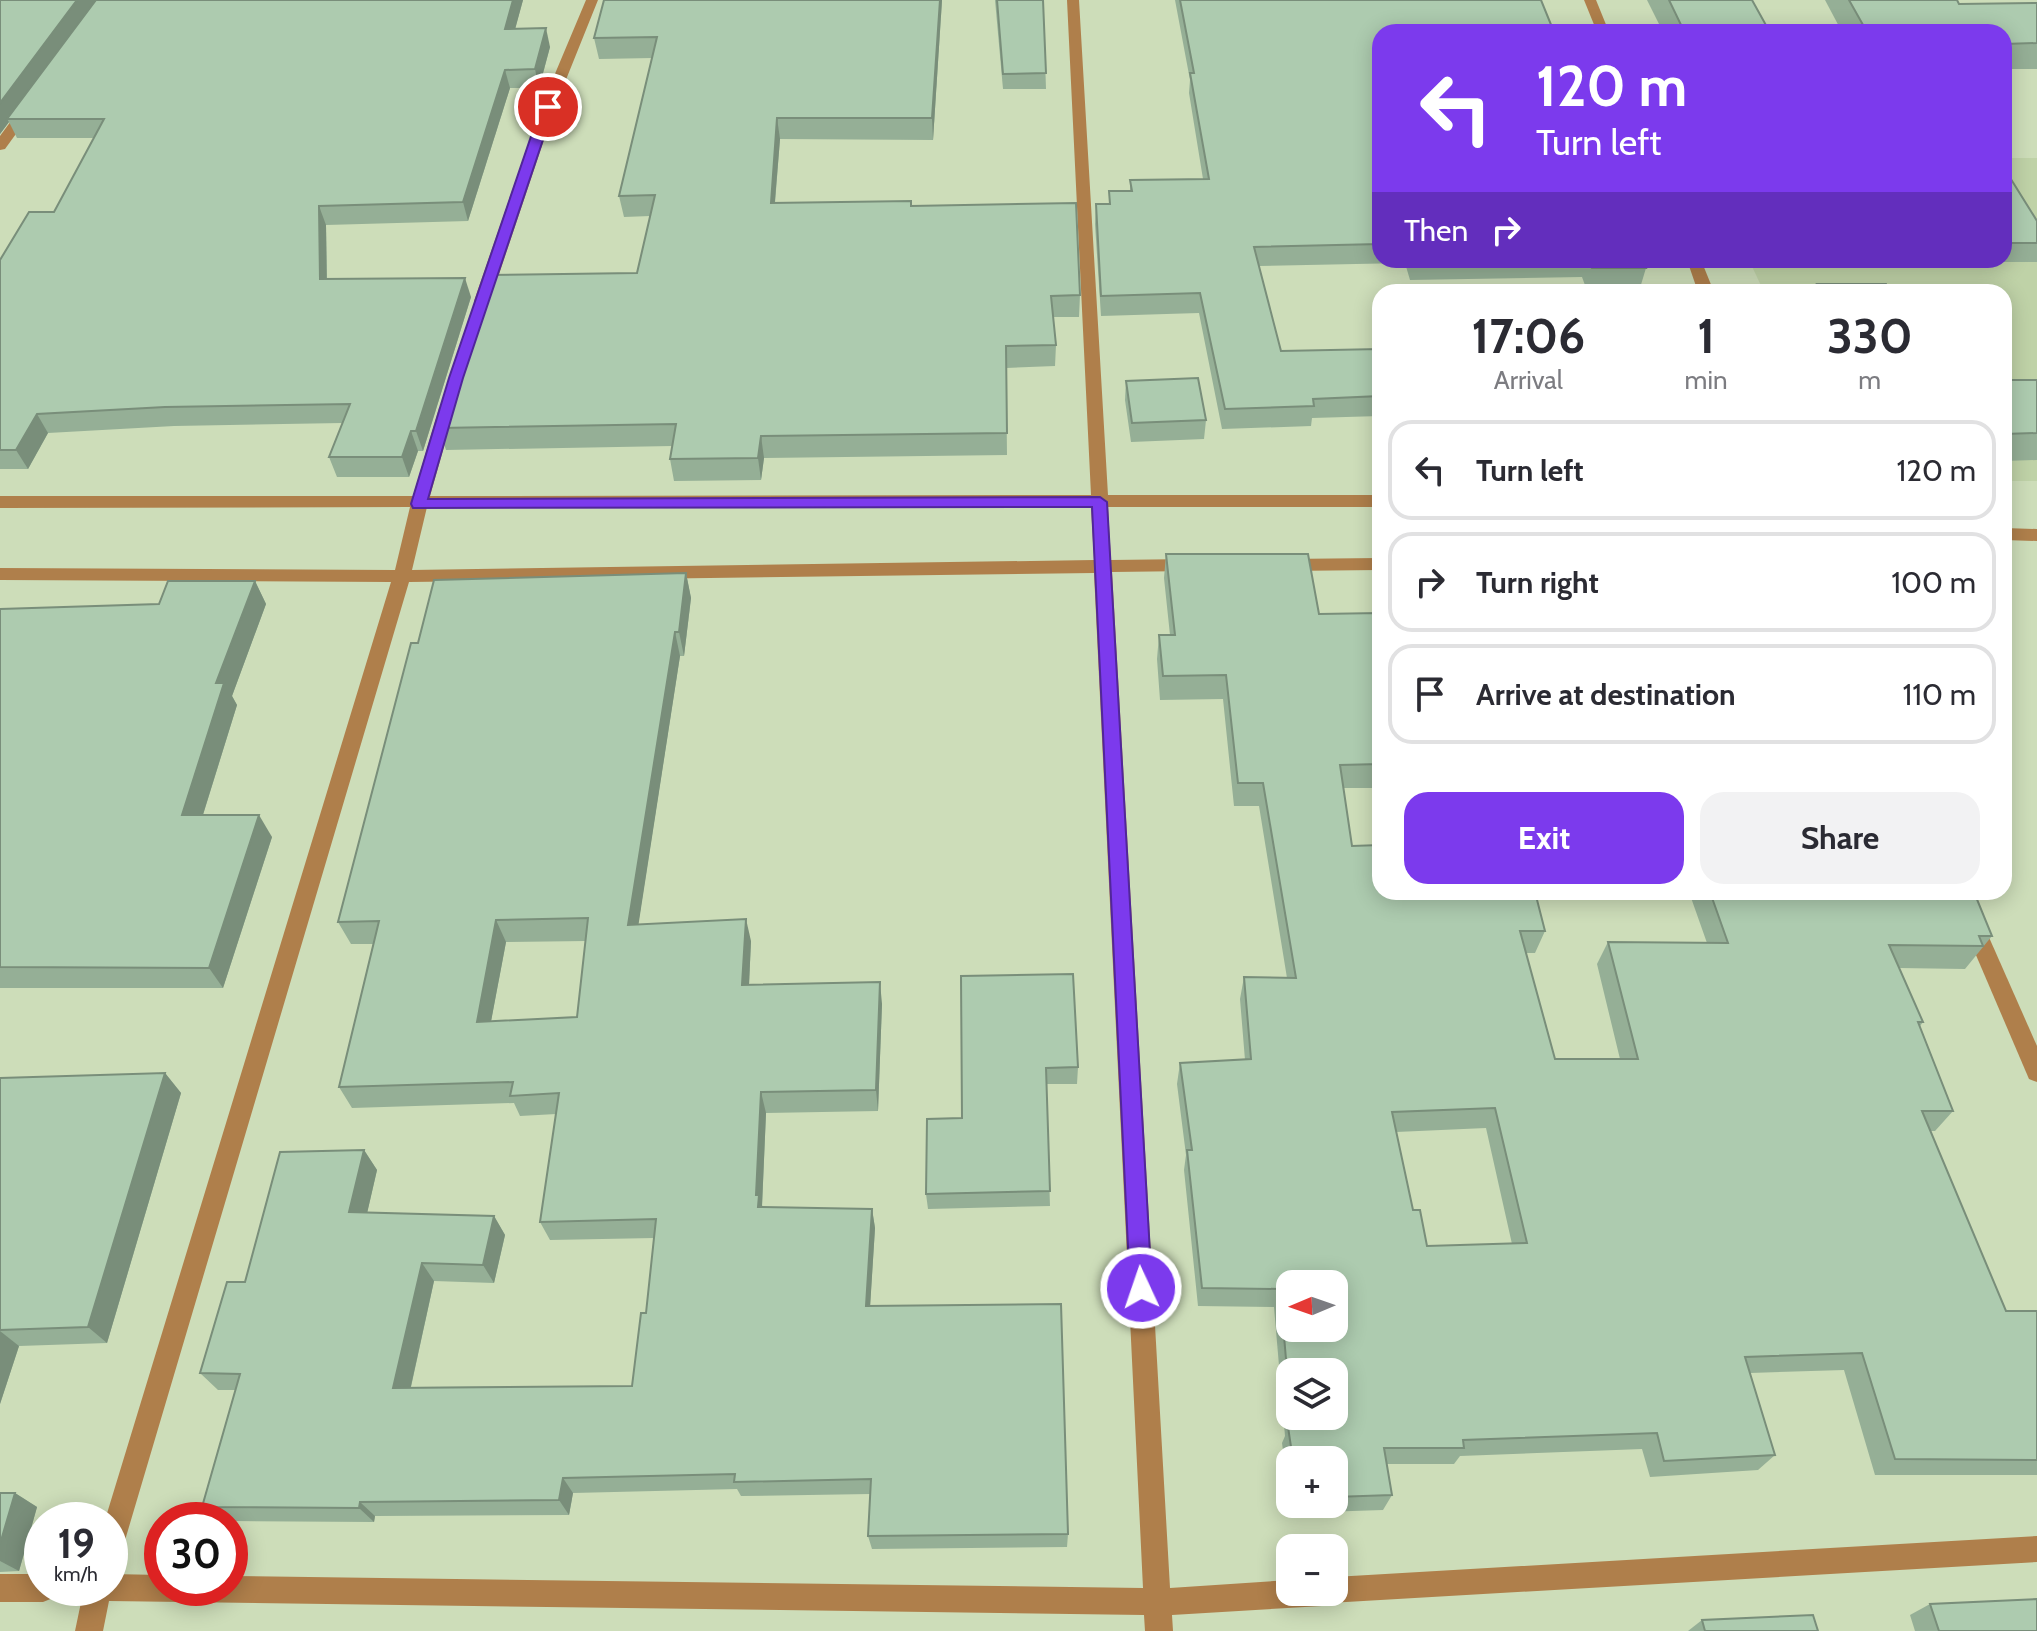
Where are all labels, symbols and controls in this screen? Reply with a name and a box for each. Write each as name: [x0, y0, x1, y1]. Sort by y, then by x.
text: 120 m: [1536, 52, 1687, 120]
icon: left: [1404, 56, 1508, 160]
pin: [514, 73, 582, 141]
icon: arrive: [526, 85, 570, 129]
text: Turn left: [1536, 120, 1661, 164]
icon: right: [1484, 208, 1528, 252]
text: Then: [1404, 212, 1468, 249]
text: 17:06: [1471, 307, 1585, 365]
text: 1: [1697, 307, 1715, 365]
text: 330: [1827, 307, 1913, 365]
text: Arrival: [1494, 364, 1563, 396]
text: min: [1685, 364, 1727, 396]
text: m: [1858, 364, 1881, 396]
icon: left: [1408, 448, 1452, 492]
text: Turn left: [1476, 452, 1584, 489]
text: 120 m: [1896, 452, 1976, 489]
icon: right: [1408, 560, 1452, 604]
text: Turn right: [1476, 564, 1599, 601]
text: 100 m: [1891, 564, 1976, 601]
icon: arrive: [1408, 672, 1452, 716]
text: Arrive at destination: [1476, 676, 1736, 713]
text: 110 m: [1902, 676, 1976, 713]
button: Exit: [1404, 792, 1684, 884]
button: Share: [1700, 792, 1980, 884]
position arrow: [1099, 1246, 1183, 1330]
north arrow: [1276, 1270, 1348, 1342]
map controls: [1276, 1270, 1348, 1606]
button: layers: [1276, 1358, 1348, 1430]
button: +: [1276, 1446, 1348, 1518]
speed limit sign: 30: [144, 1502, 248, 1606]
text: 19: [57, 1519, 95, 1568]
button: −: [1276, 1534, 1348, 1606]
text: km/h: [54, 1562, 98, 1586]

